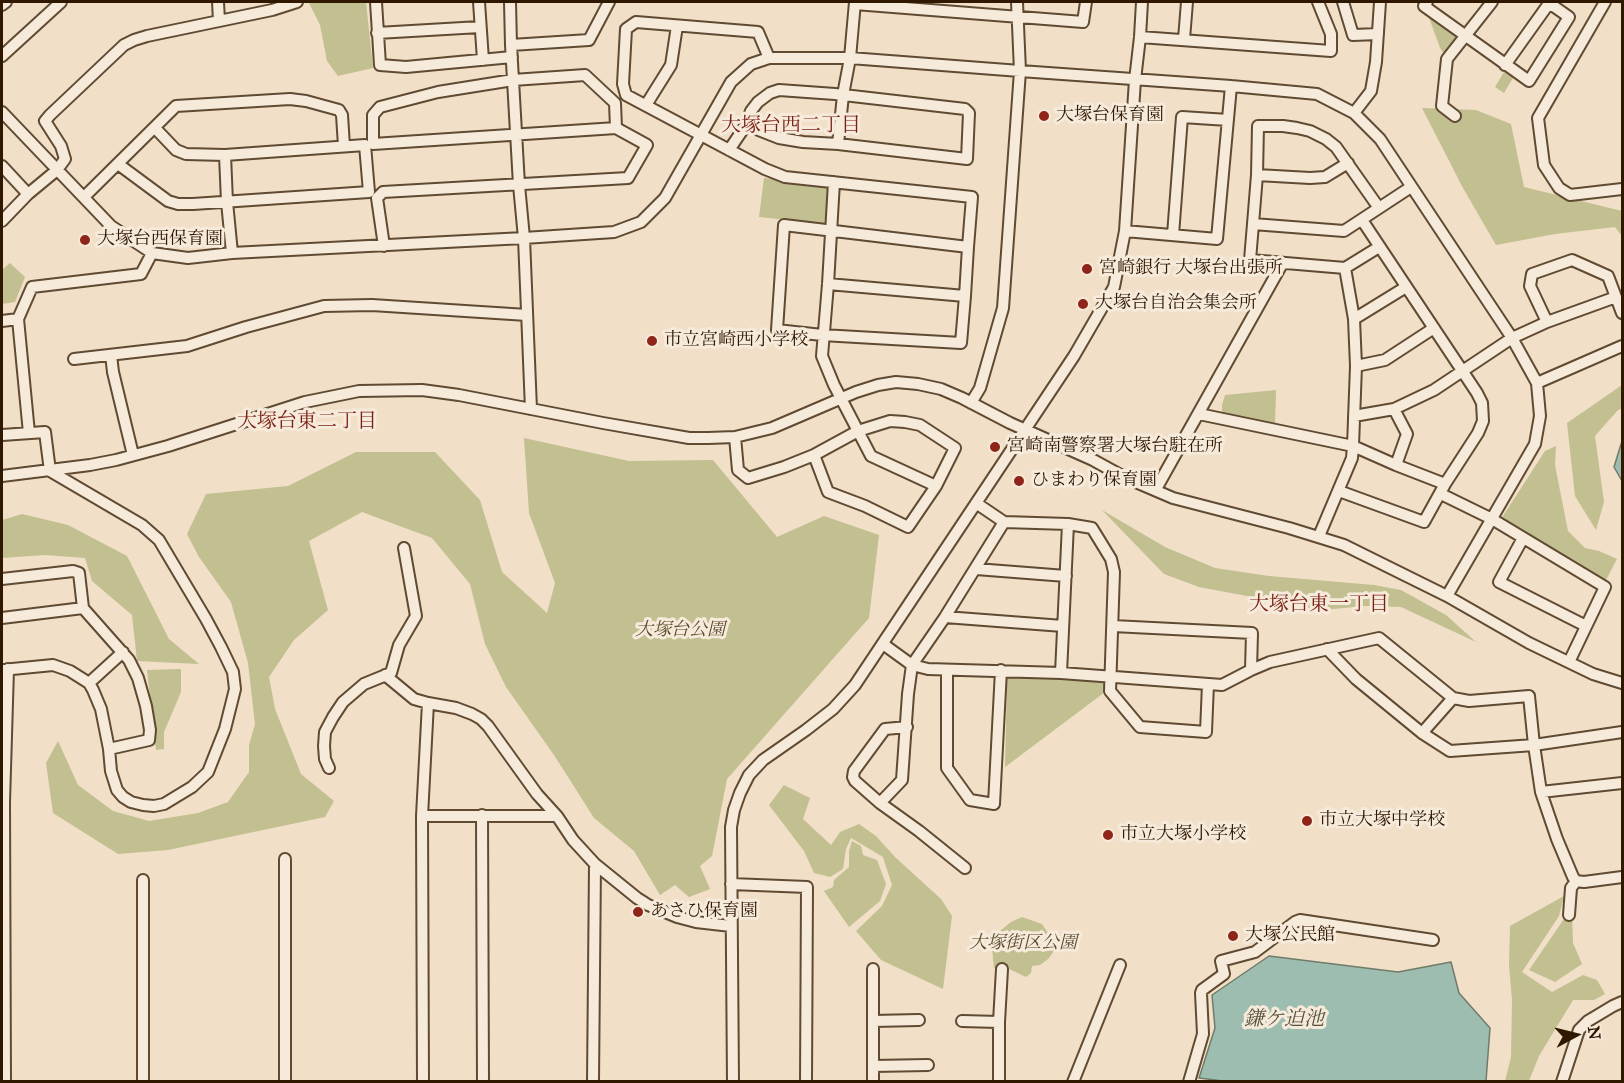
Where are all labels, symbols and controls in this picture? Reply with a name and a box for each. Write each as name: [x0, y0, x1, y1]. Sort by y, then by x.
place label: 大塚台保育園: [1056, 105, 1164, 127]
marker: 大塚台保育園: [1037, 109, 1051, 123]
district label: 大塚台西二丁目: [721, 114, 861, 138]
place label: 大塚台西保育園: [97, 229, 223, 251]
marker: 大塚台西保育園: [78, 233, 92, 247]
place label: 宮崎銀行 大塚台出張所: [1099, 258, 1283, 280]
marker: 宮崎銀行 大塚台出張所: [1080, 262, 1094, 276]
place label: 大塚台自治会集会所: [1095, 293, 1257, 315]
marker: 大塚台自治会集会所: [1076, 297, 1090, 311]
place label: 市立宮崎西小学校: [664, 330, 808, 352]
marker: 市立宮崎西小学校: [645, 334, 659, 348]
district label: 大塚台東二丁目: [237, 410, 377, 434]
place label: 宮崎南警察署大塚台駐在所: [1007, 436, 1223, 458]
marker: 宮崎南警察署大塚台駐在所: [988, 440, 1002, 454]
place label: ひまわり保育園: [1031, 470, 1157, 492]
marker: ひまわり保育園: [1012, 474, 1026, 488]
district label: 大塚台東一丁目: [1249, 593, 1389, 617]
park label: 大塚台公園: [635, 620, 725, 642]
place label: 市立大塚中学校: [1319, 810, 1445, 832]
marker: 市立大塚中学校: [1300, 814, 1314, 828]
place label: 市立大塚小学校: [1120, 824, 1246, 846]
marker: 市立大塚小学校: [1101, 828, 1115, 842]
place label: あさひ保育園: [650, 901, 758, 923]
marker: あさひ保育園: [631, 905, 645, 919]
place label: 大塚公民館: [1245, 925, 1335, 947]
marker: 大塚公民館: [1226, 929, 1240, 943]
park label: 大塚街区公園: [969, 933, 1077, 955]
north arrow: [1546, 1005, 1606, 1065]
water label: 鎌ケ迫池: [1244, 1008, 1324, 1032]
text: N: [1584, 1025, 1605, 1041]

